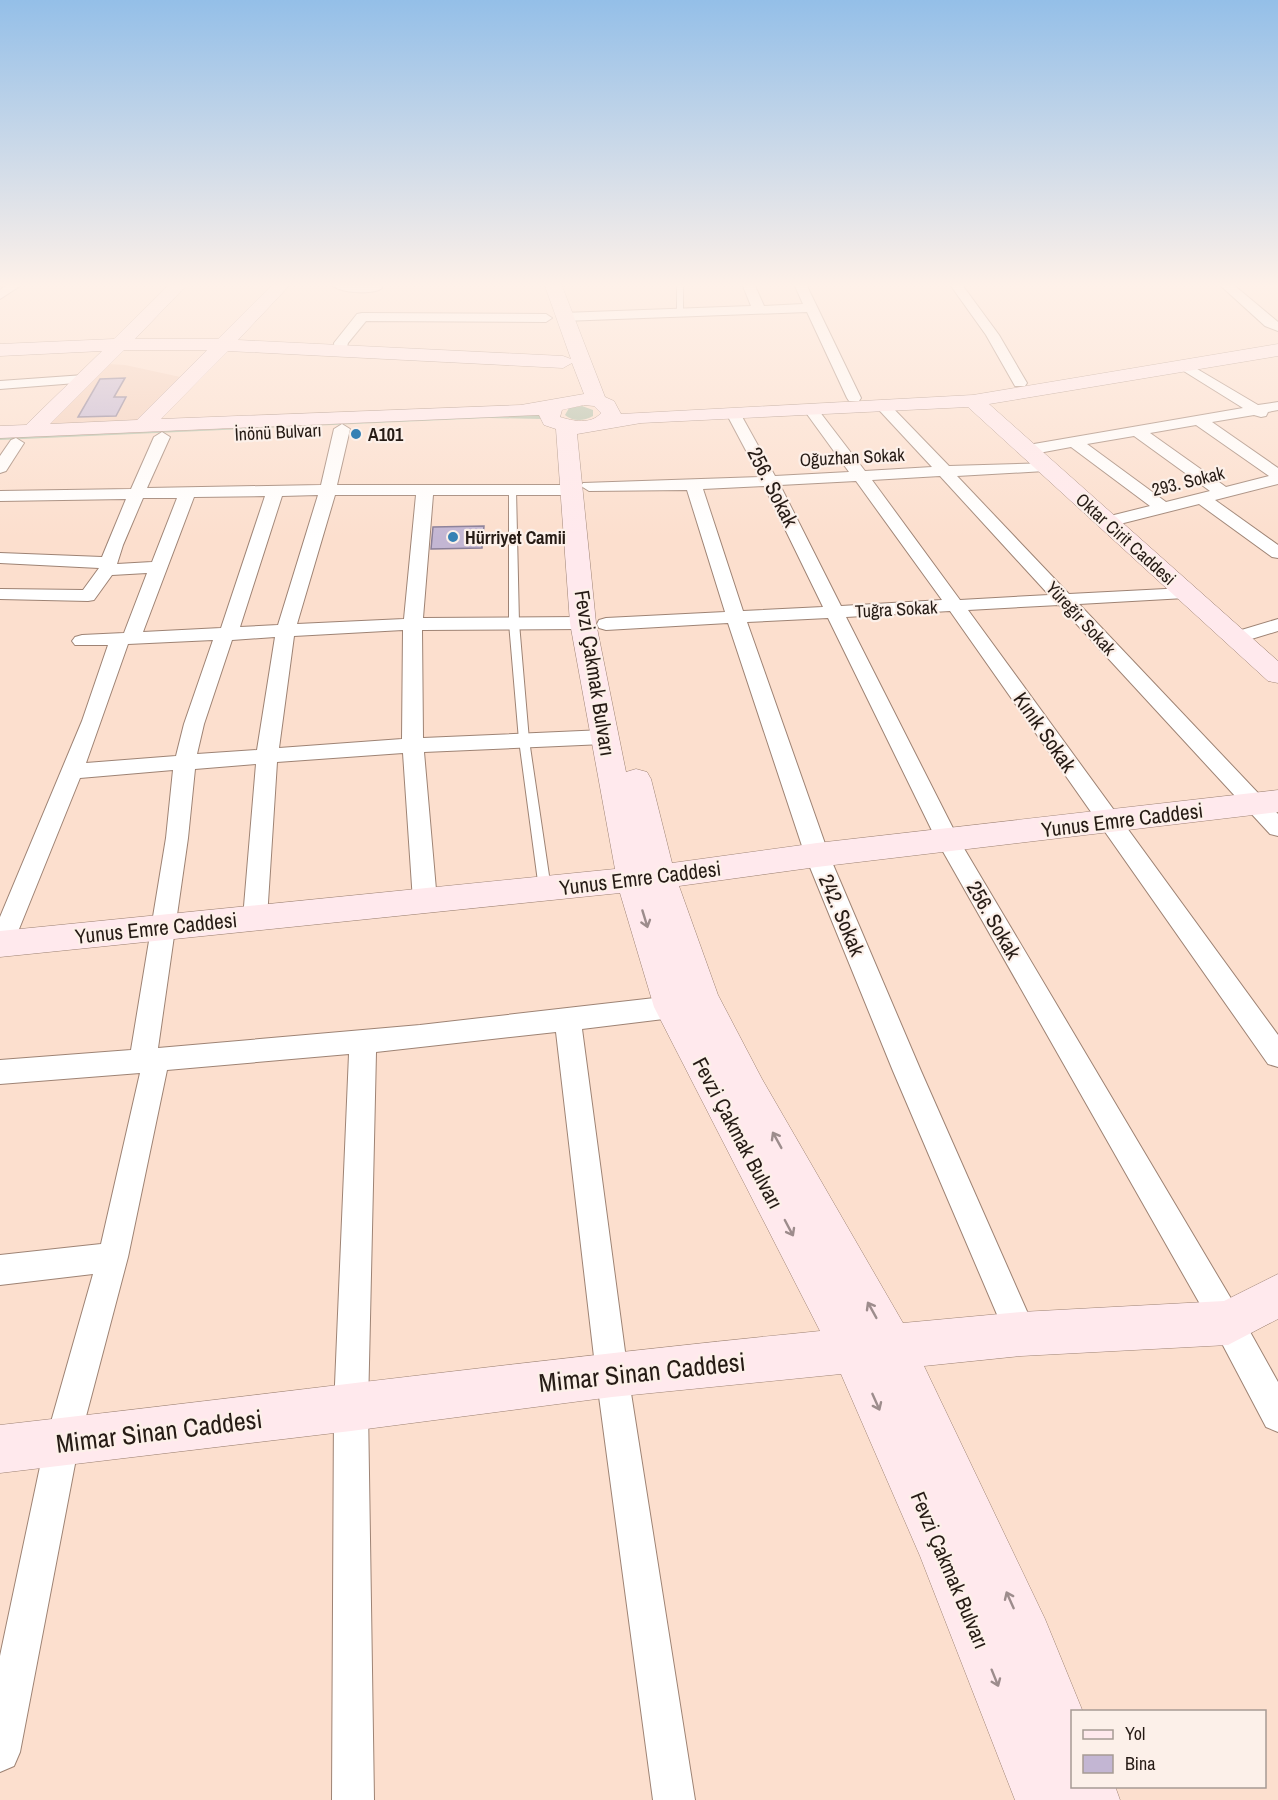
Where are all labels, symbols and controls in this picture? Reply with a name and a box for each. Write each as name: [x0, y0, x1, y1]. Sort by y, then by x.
street label: İnönü Bulvarı: [234, 417, 322, 447]
place label: A101: [368, 422, 404, 447]
marker: A101: [349, 427, 363, 441]
street label: 256. Sokak: [741, 442, 806, 532]
street label: Oğuzhan Sokak: [799, 442, 906, 472]
street label: 293. Sokak: [1149, 460, 1227, 502]
street label: Oktar Cirit Caddesi: [1070, 487, 1182, 591]
place label: Hürriyet Camii: [465, 525, 566, 550]
marker: Hürriyet Camii: [446, 530, 460, 544]
street label: Yüreğir Sokak: [1040, 576, 1122, 661]
street label: Fevzi Çakmak Bulvarı: [568, 588, 622, 758]
street label: Tuğra Sokak: [854, 594, 938, 624]
street label: Kınık Sokak: [1007, 686, 1083, 778]
street label: Yunus Emre Caddesi: [1039, 796, 1205, 844]
street label: Yunus Emre Caddesi: [557, 854, 723, 902]
street label: 242. Sokak: [812, 870, 872, 961]
street label: 256. Sokak: [960, 875, 1028, 965]
street label: Yunus Emre Caddesi: [74, 905, 238, 951]
one-way arrow: [640, 909, 651, 928]
street label: Fevzi Çakmak Bulvarı: [686, 1052, 790, 1214]
one-way arrow: [771, 1132, 783, 1149]
one-way arrow: [783, 1219, 795, 1236]
one-way arrow: [865, 1302, 877, 1319]
street label: Mimar Sinan Caddesi: [537, 1344, 747, 1400]
one-way arrow: [871, 1393, 883, 1411]
street label: Mimar Sinan Caddesi: [54, 1401, 264, 1461]
street label: Fevzi Çakmak Bulvarı: [904, 1487, 996, 1653]
one-way arrow: [1004, 1591, 1015, 1609]
one-way arrow: [990, 1668, 1001, 1686]
legend: [1071, 1710, 1266, 1788]
text: Yol: [1125, 1721, 1145, 1746]
text: Bina: [1125, 1751, 1155, 1776]

